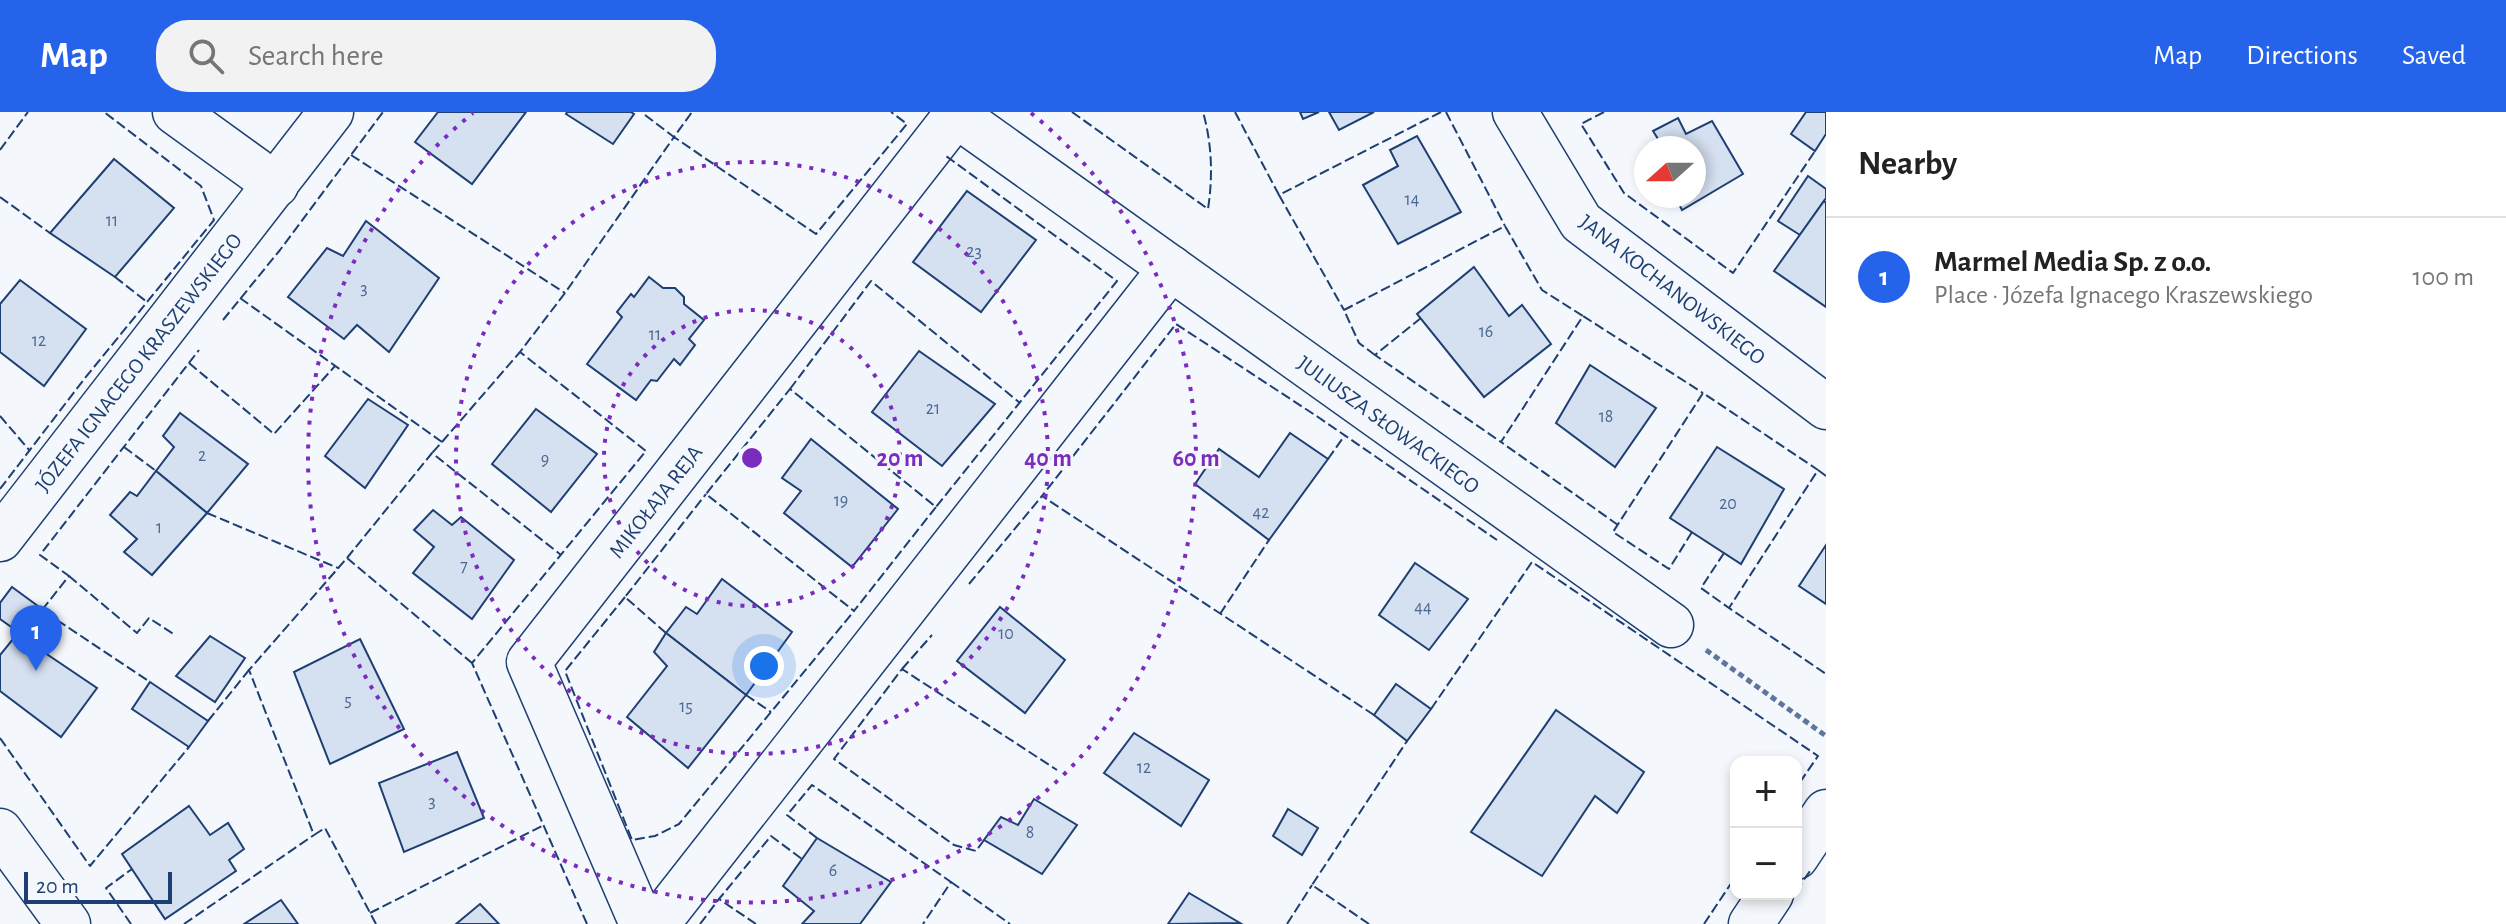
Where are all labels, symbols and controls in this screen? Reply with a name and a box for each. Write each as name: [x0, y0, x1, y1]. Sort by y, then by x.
search box: [156, 20, 716, 92]
icon: search: [184, 34, 228, 78]
text: Map: [40, 37, 108, 75]
text: Search here: [248, 41, 384, 71]
text: Map: [2153, 42, 2202, 70]
text: Directions: [2246, 42, 2358, 70]
text: Saved: [2402, 42, 2466, 70]
north arrow: [1634, 136, 1706, 208]
text: Nearby: [1858, 147, 1957, 181]
house number: 14: [1405, 191, 1420, 209]
street label: JANA KOCHANOWSKIEGO: [1575, 211, 1769, 369]
house number: 11: [106, 212, 118, 230]
street label: JÓZEFA IGNACEGO KRASZEWSKIEGO: [30, 229, 246, 496]
house number: 23: [966, 243, 982, 261]
text: Marmel Media Sp. z o.o.: [1934, 247, 2211, 277]
text: 1: [1879, 264, 1889, 290]
text: 100 m: [2413, 264, 2474, 290]
house number: 3: [360, 280, 368, 298]
text: Place · Józefa Ignacego Kraszewskiego: [1934, 282, 2313, 308]
house number: 16: [1479, 323, 1493, 341]
house number: 11: [649, 326, 661, 344]
house number: 12: [32, 332, 46, 350]
street label: JULIUSZA SŁOWACKIEGO: [1293, 352, 1483, 498]
house number: 21: [926, 400, 940, 418]
house number: 18: [1599, 408, 1613, 426]
street label: MIKOŁAJA REJA: [605, 441, 707, 562]
centre of rings: [738, 444, 766, 472]
house number: 2: [198, 447, 206, 465]
text: 20 m: [877, 447, 923, 471]
text: 40 m: [1024, 447, 1072, 471]
text: 60 m: [1172, 447, 1220, 471]
house number: 9: [541, 451, 549, 469]
house number: 19: [834, 492, 848, 510]
house number: 20: [1719, 495, 1737, 513]
house number: 42: [1253, 504, 1269, 522]
house number: 1: [156, 519, 162, 537]
house number: 7: [460, 558, 468, 576]
house number: 44: [1414, 599, 1432, 617]
pin: 1: [10, 605, 62, 671]
house number: 10: [998, 625, 1014, 643]
your location: [744, 646, 784, 686]
house number: 5: [344, 692, 352, 710]
house number: 15: [679, 698, 693, 716]
map controls: [1730, 756, 1802, 900]
button: +: [1730, 756, 1802, 828]
house number: 12: [1137, 759, 1151, 777]
house number: 3: [428, 793, 436, 811]
house number: 8: [1026, 824, 1034, 842]
button: −: [1730, 828, 1802, 900]
house number: 6: [829, 862, 837, 880]
scale bar: [24, 868, 172, 904]
text: 20 m: [36, 875, 79, 897]

